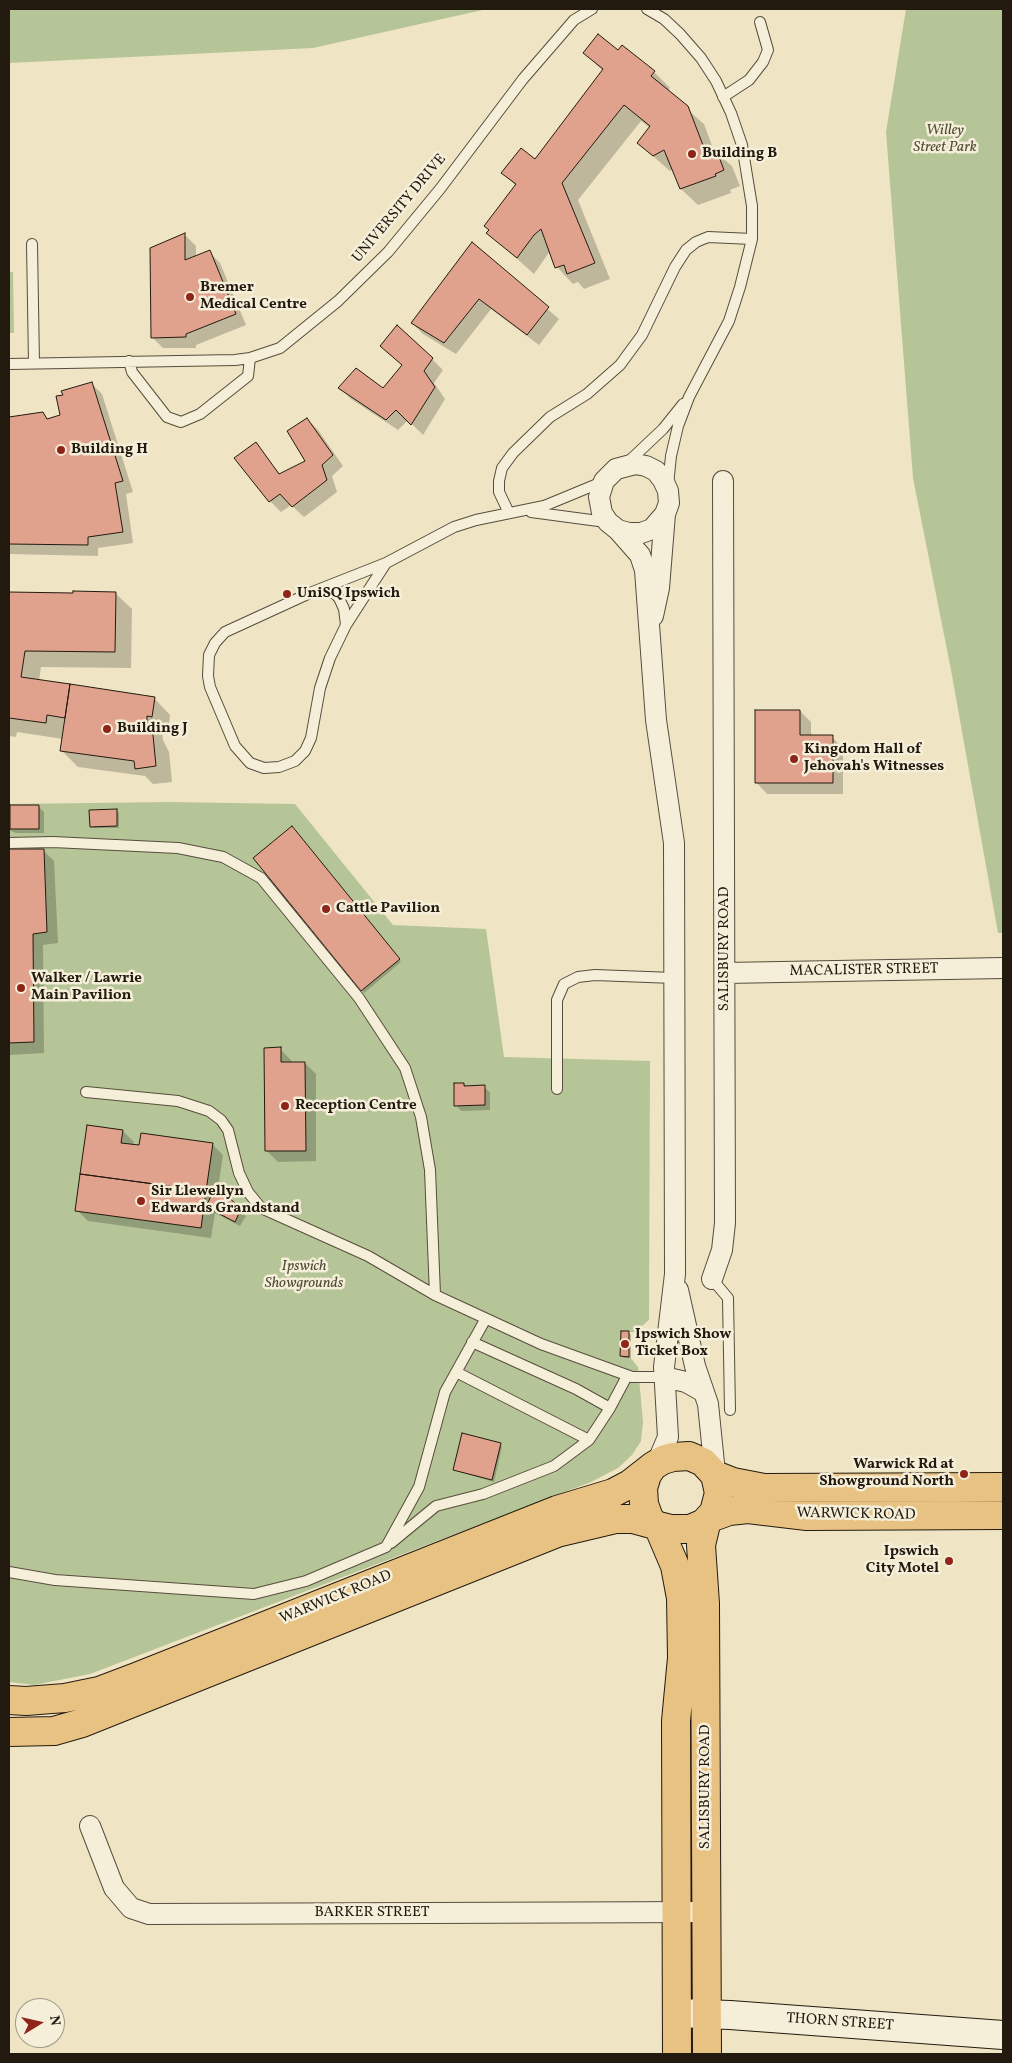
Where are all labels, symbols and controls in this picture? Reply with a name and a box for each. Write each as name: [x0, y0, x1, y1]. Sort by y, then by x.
park label: Willey Street Park: [913, 122, 977, 157]
place label: Building B: [702, 145, 777, 163]
marker: Building B: [686, 148, 698, 160]
street label: UNIVERSITY DRIVE: [349, 151, 451, 267]
place label: Bremer Medical Centre: [200, 279, 307, 314]
marker: Bremer Medical Centre: [184, 291, 196, 303]
place label: Building H: [71, 441, 148, 459]
marker: Building H: [55, 444, 67, 456]
place label: UniSQ Ipswich: [297, 585, 400, 603]
marker: UniSQ Ipswich: [281, 588, 293, 600]
place label: Building J: [117, 720, 188, 738]
marker: Building J: [101, 723, 113, 735]
place label: Kingdom Hall of Jehovah's Witnesses: [804, 741, 944, 776]
marker: Kingdom Hall of Jehovah's Witnesses: [788, 753, 800, 765]
street label: SALISBURY ROAD: [716, 887, 734, 1011]
place label: Cattle Pavilion: [336, 900, 440, 918]
marker: Cattle Pavilion: [320, 903, 332, 915]
street label: MACALISTER STREET: [789, 961, 939, 981]
place label: Walker / Lawrie Main Pavilion: [31, 970, 142, 1005]
marker: Walker / Lawrie Main Pavilion: [15, 982, 27, 994]
place label: Reception Centre: [295, 1097, 417, 1115]
marker: Reception Centre: [279, 1100, 291, 1112]
place label: Sir Llewellyn Edwards Grandstand: [151, 1183, 300, 1218]
marker: Sir Llewellyn Edwards Grandstand: [135, 1195, 147, 1207]
park label: Ipswich Showgrounds: [265, 1258, 343, 1293]
place label: Ipswich Show Ticket Box: [635, 1326, 731, 1361]
marker: Ipswich Show Ticket Box: [619, 1338, 631, 1350]
place label: Warwick Rd at Showground North: [819, 1456, 954, 1491]
marker: Warwick Rd at Showground North: [958, 1468, 970, 1480]
street label: WARWICK ROAD: [796, 1505, 916, 1525]
place label: Ipswich City Motel: [866, 1543, 939, 1578]
marker: Ipswich City Motel: [943, 1555, 955, 1567]
street label: WARWICK ROAD: [277, 1567, 395, 1629]
street label: SALISBURY ROAD: [697, 1725, 715, 1849]
street label: BARKER STREET: [315, 1904, 429, 1922]
north arrow: [15, 1998, 65, 2048]
street label: THORN STREET: [786, 2010, 894, 2036]
text: N: [44, 2014, 64, 2027]

